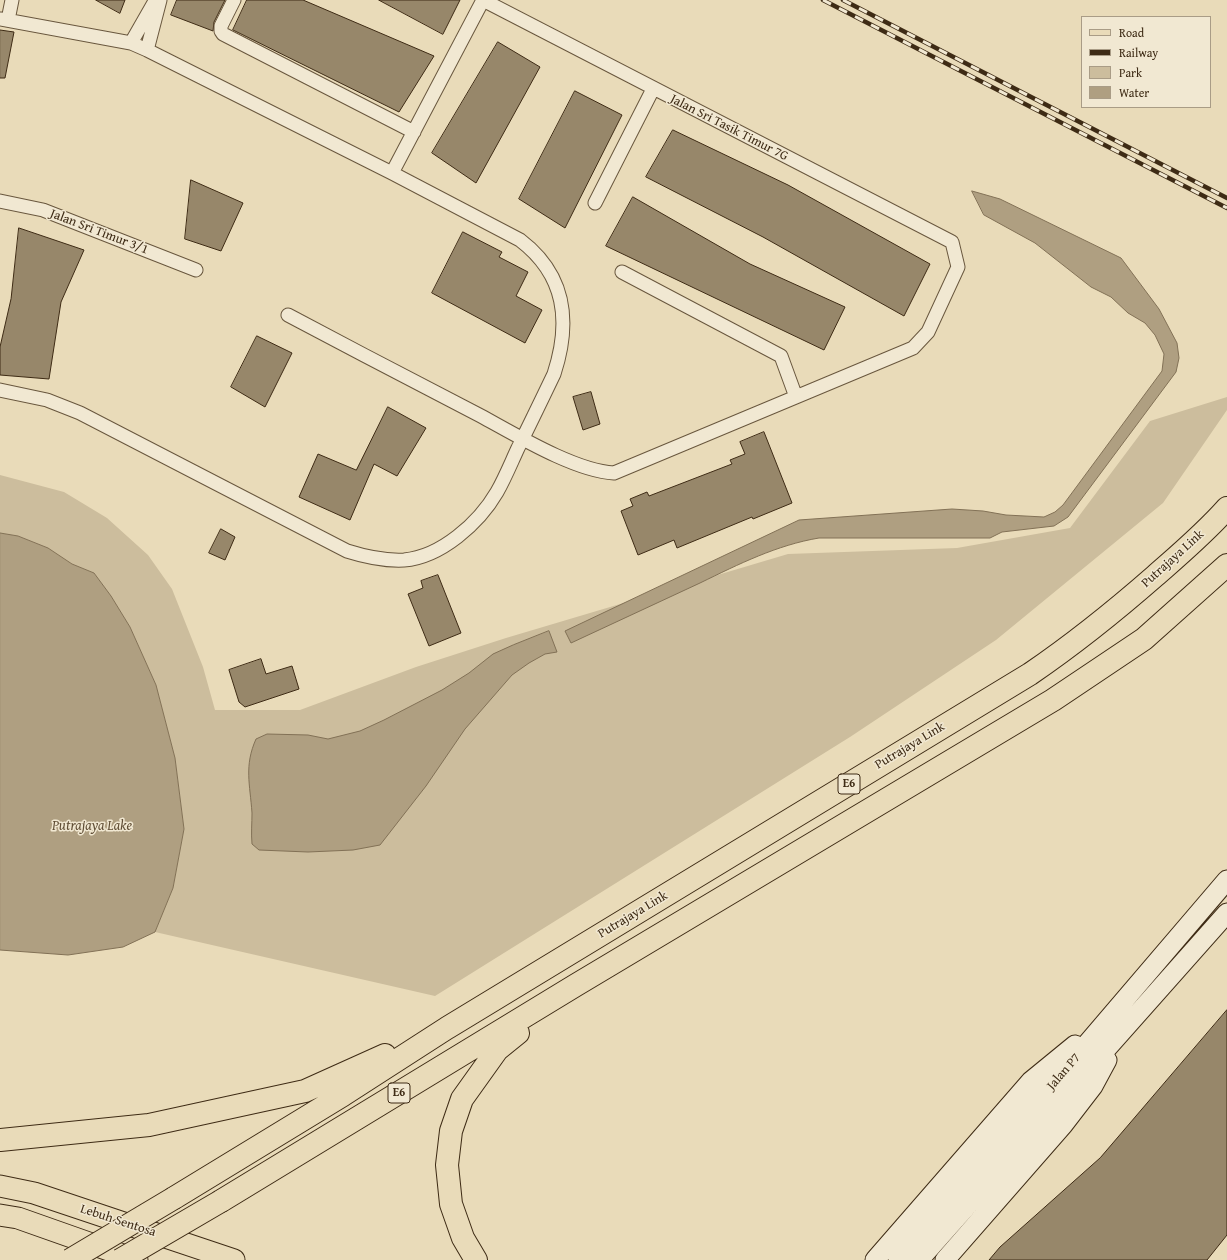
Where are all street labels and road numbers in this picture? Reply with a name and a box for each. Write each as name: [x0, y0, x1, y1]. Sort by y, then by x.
street label: Jalan Sri Tasik Timur 7G: [667, 91, 791, 165]
street label: Jalan Sri Timur 3/1: [48, 206, 150, 258]
street label: Putrajaya Link: [1139, 527, 1207, 591]
street label: Putrajaya Link: [872, 719, 948, 773]
road number: E6: [838, 774, 860, 794]
street label: Putrajaya Link: [595, 888, 671, 942]
street label: Jalan P7: [1044, 1050, 1084, 1094]
road number: E6: [388, 1083, 410, 1103]
street label: Lebuh Sentosa: [78, 1201, 158, 1241]

